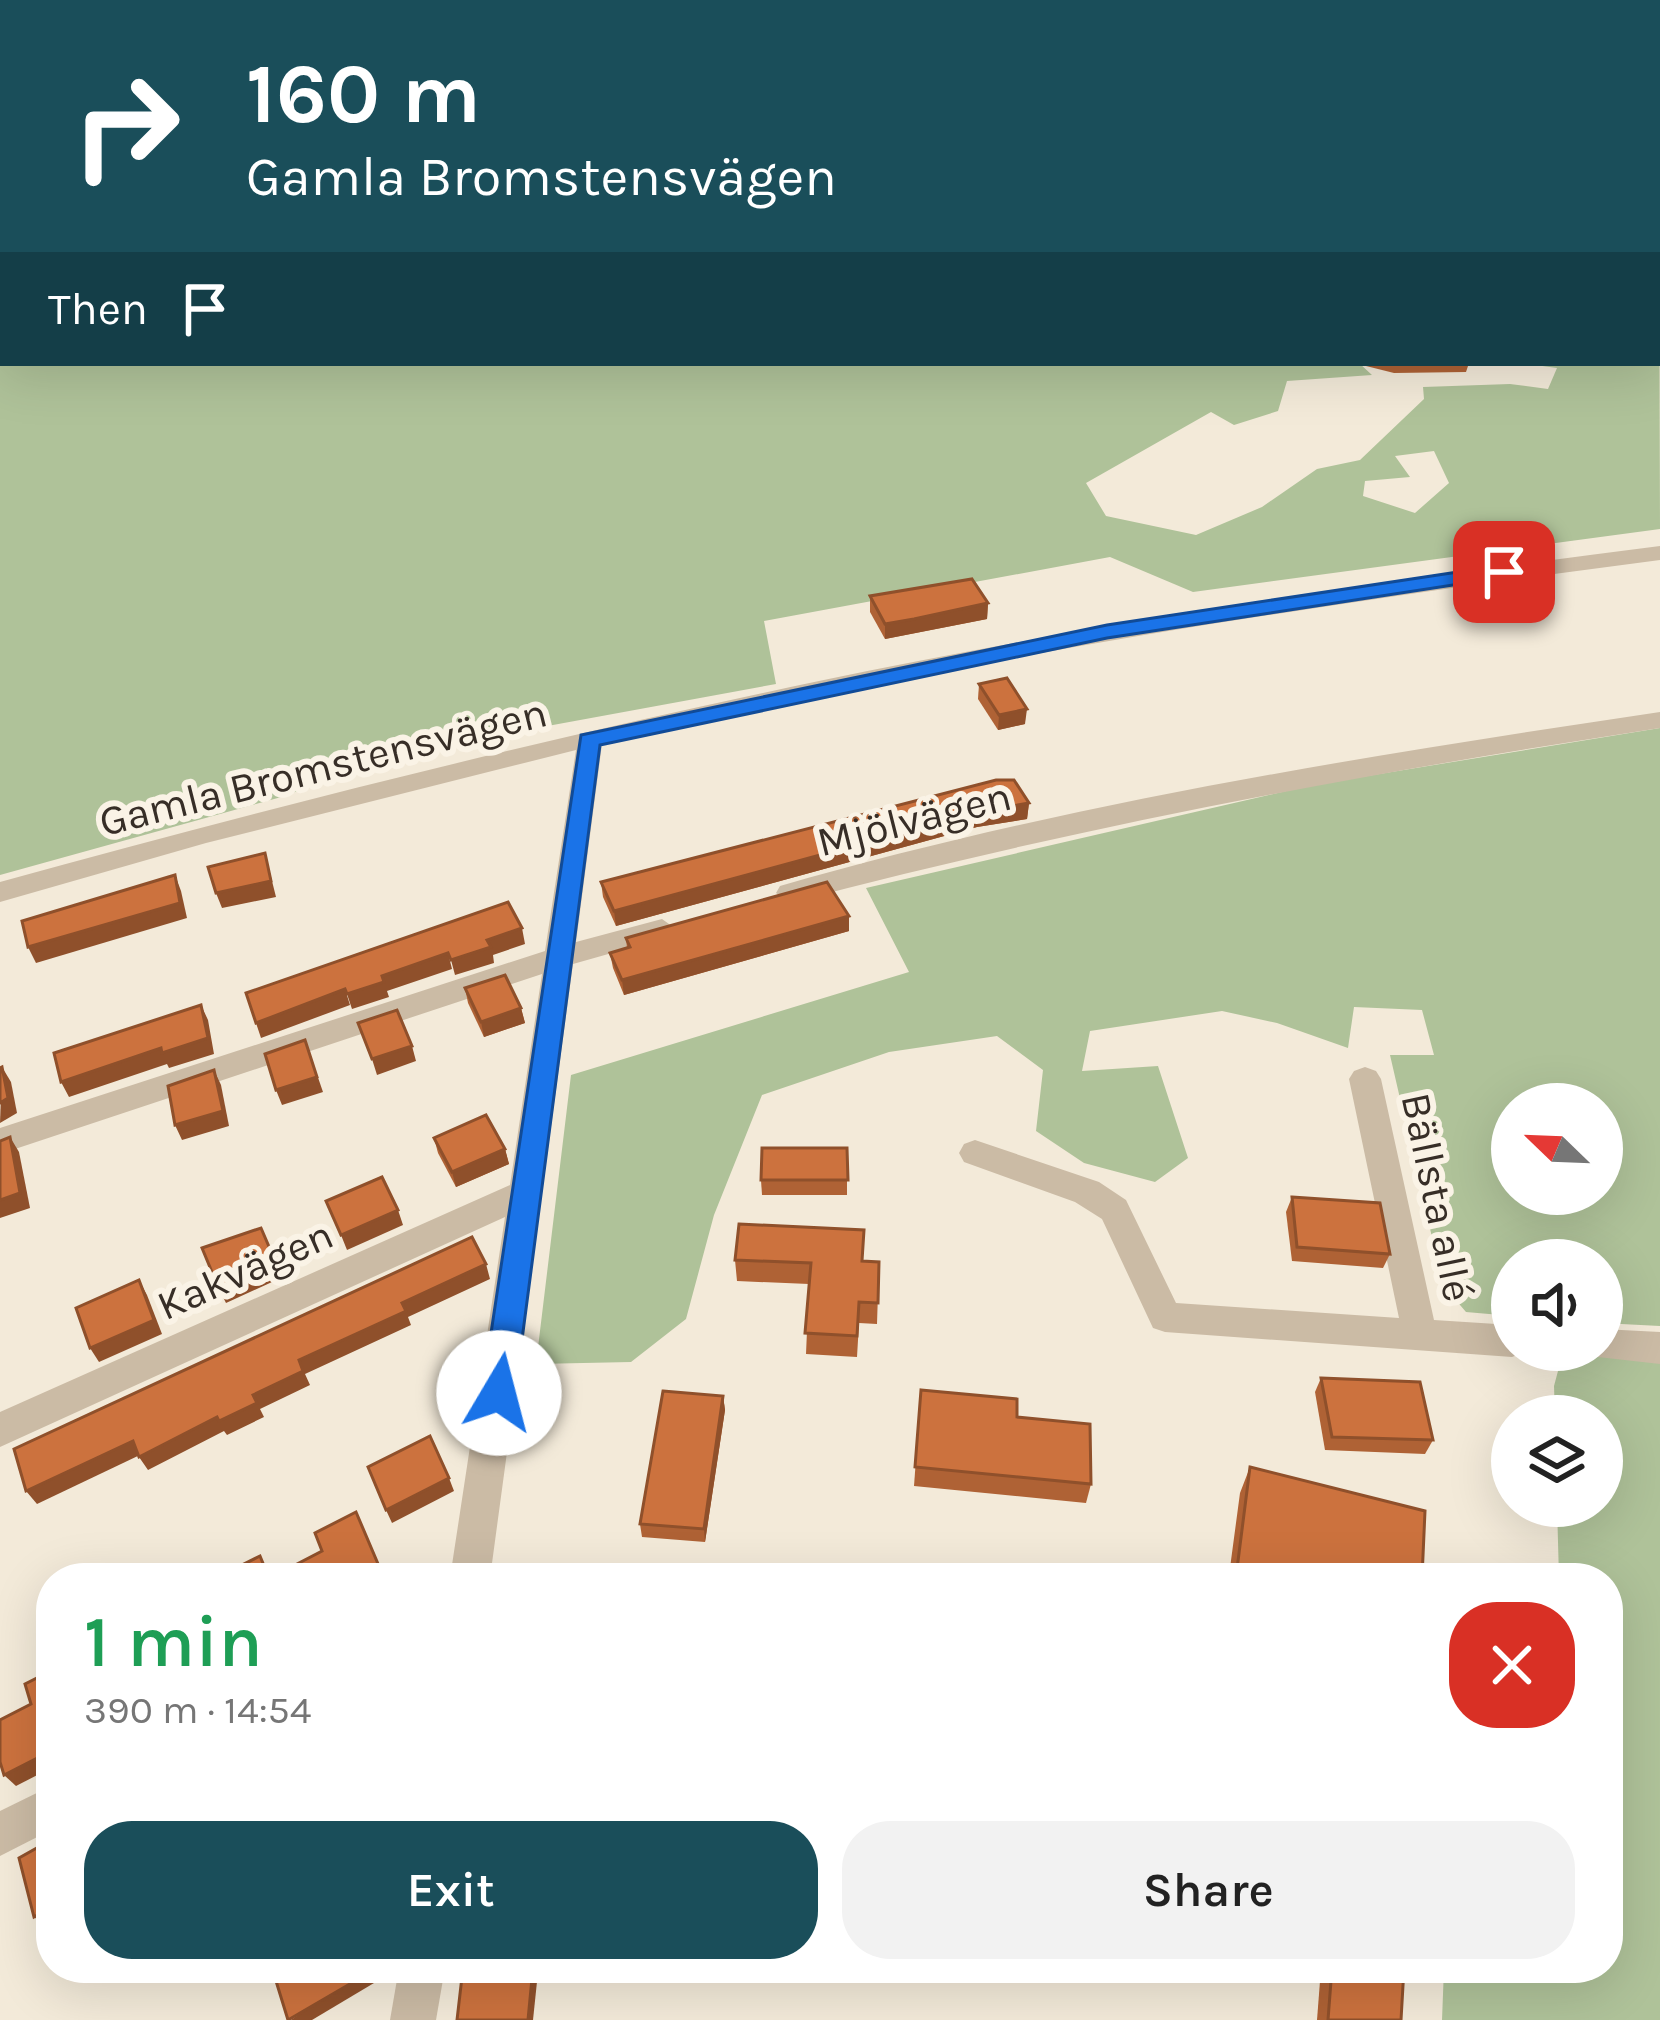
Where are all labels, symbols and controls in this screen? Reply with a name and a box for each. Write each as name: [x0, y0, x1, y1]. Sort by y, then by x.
text: 160 m: [246, 45, 481, 143]
icon: right: [48, 48, 204, 204]
text: Gamla Bromstensvägen: [246, 145, 837, 209]
icon: arrive: [172, 276, 238, 342]
text: Then: [48, 283, 148, 335]
pin: [1453, 521, 1555, 623]
icon: arrive: [1471, 539, 1537, 605]
street label: Gamla Bromstensvägen: [94, 687, 552, 847]
street label: Mjölvägen: [812, 771, 1016, 867]
north arrow: [1491, 1083, 1623, 1215]
map controls: [1491, 1083, 1623, 1527]
street label: Bällsta allé: [1391, 1088, 1483, 1306]
street label: Kakvägen: [149, 1209, 341, 1331]
button: sound: [1491, 1239, 1623, 1371]
position arrow: [436, 1330, 562, 1456]
button: layers: [1491, 1395, 1623, 1527]
text: 1 min: [84, 1600, 263, 1684]
button: close: [1449, 1602, 1575, 1728]
text: 390 m · 14:54: [84, 1687, 312, 1733]
button: Exit: [84, 1821, 818, 1959]
button: Share: [842, 1821, 1575, 1959]

